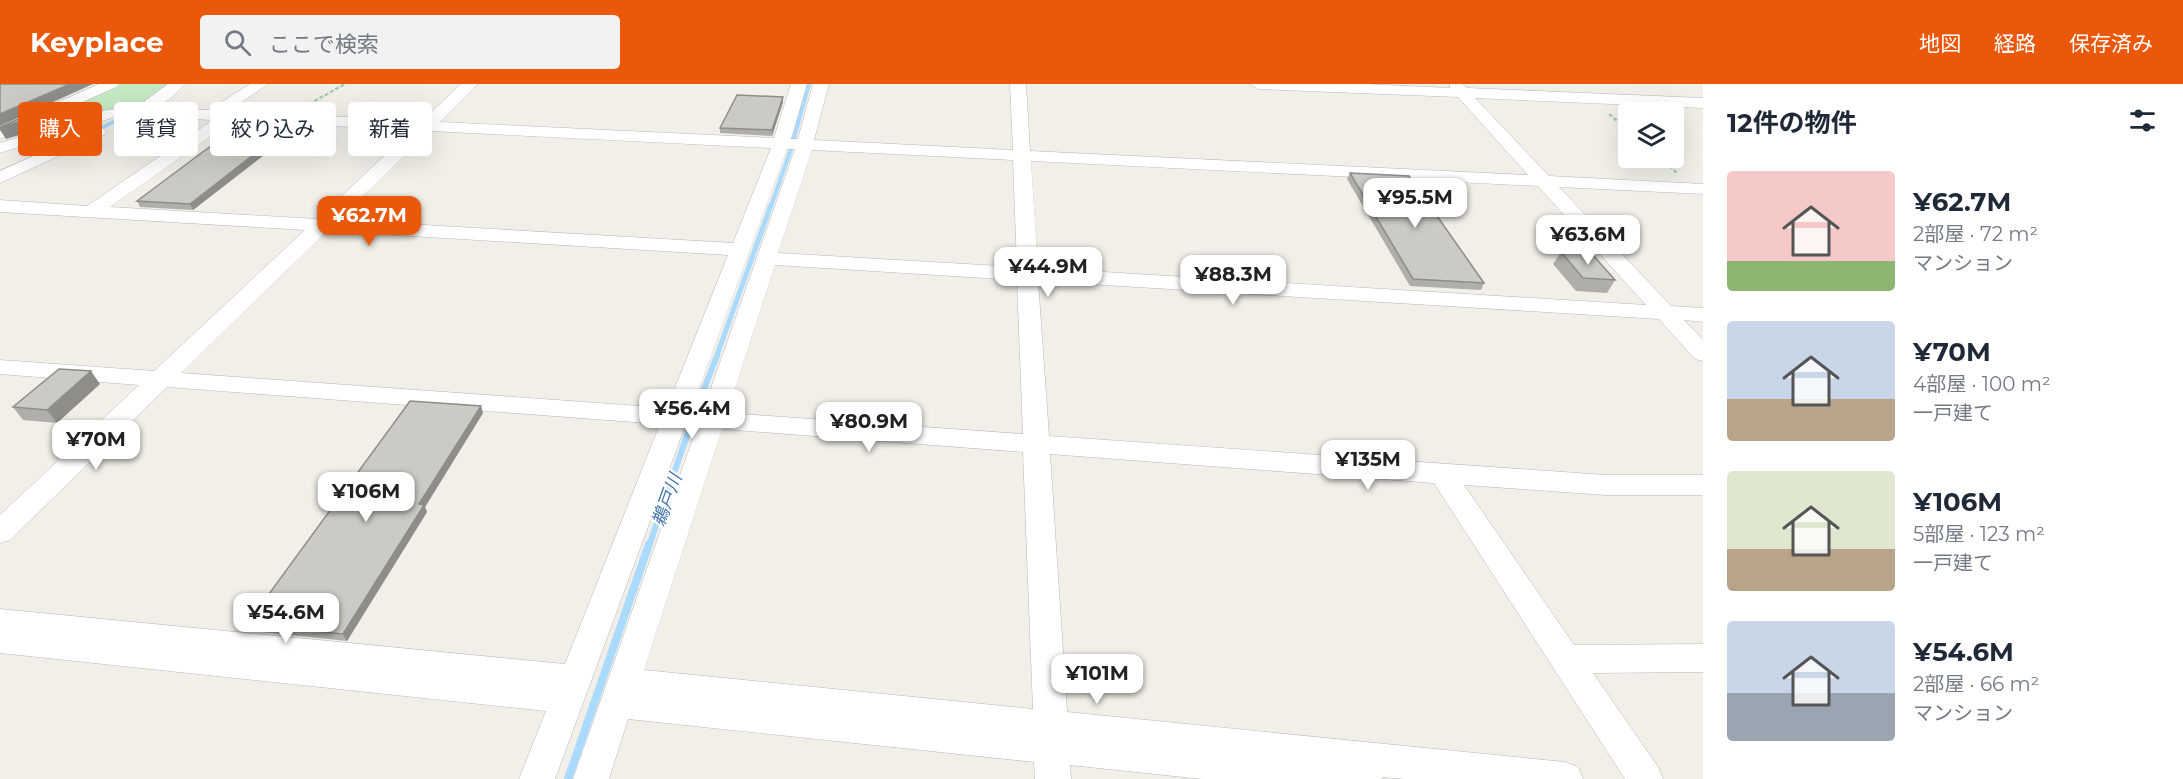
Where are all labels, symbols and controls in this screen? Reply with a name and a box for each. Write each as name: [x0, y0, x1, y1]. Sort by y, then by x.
search box: [200, 15, 620, 69]
text: Keyplace: [30, 25, 164, 59]
icon: search: [221, 26, 254, 59]
text: ここで検索: [269, 31, 379, 58]
text: 地図: [1919, 31, 1961, 56]
text: 経路: [1994, 31, 2036, 56]
text: 保存済み: [2069, 31, 2153, 56]
chip: 購入: [18, 102, 102, 156]
chip: 賃貸: [114, 102, 198, 156]
chip: 絞り込み: [210, 102, 336, 156]
chip: 新着: [348, 102, 432, 156]
map controls: [1618, 102, 1684, 168]
button: layers: [1618, 102, 1684, 168]
icon: filters: [2126, 104, 2159, 137]
text: 12件の物件: [1727, 107, 1857, 139]
pin: ¥95.5M: [1366, 178, 1464, 229]
text: ¥95.5M: [1377, 185, 1453, 209]
text: ¥62.7M: [1913, 186, 2011, 218]
icon: home: [1775, 195, 1847, 267]
pin: ¥62.7M: [320, 196, 418, 247]
text: ¥62.7M: [331, 203, 407, 227]
pin: ¥63.6M: [1539, 215, 1637, 266]
text: ¥63.6M: [1550, 222, 1626, 246]
text: 2部屋 · 72 m²: [1913, 222, 2038, 246]
pin: ¥44.9M: [999, 247, 1097, 298]
text: マンション: [1913, 251, 2013, 275]
text: ¥44.9M: [1008, 254, 1088, 278]
pin: ¥88.3M: [1184, 255, 1282, 306]
text: ¥88.3M: [1194, 262, 1272, 286]
text: ¥70M: [1913, 336, 1991, 368]
icon: home: [1775, 345, 1847, 417]
text: 4部屋 · 100 m²: [1913, 372, 2051, 396]
pin: ¥56.4M: [643, 389, 741, 440]
text: ¥56.4M: [653, 396, 731, 420]
text: 一戸建て: [1913, 401, 1993, 425]
pin: ¥80.9M: [820, 402, 918, 453]
text: ¥80.9M: [830, 409, 908, 433]
pin: ¥70M: [60, 420, 132, 471]
text: ¥70M: [66, 427, 126, 451]
pin: ¥135M: [1326, 440, 1410, 491]
text: ¥135M: [1335, 447, 1401, 471]
water label: 鵜戸川: [647, 469, 687, 529]
pin: ¥106M: [324, 472, 408, 523]
text: ¥106M: [332, 479, 400, 503]
text: ¥106M: [1913, 486, 2002, 518]
icon: home: [1775, 495, 1847, 567]
text: 5部屋 · 123 m²: [1913, 522, 2045, 546]
text: 一戸建て: [1913, 551, 1993, 575]
pin: ¥54.6M: [237, 593, 335, 644]
text: ¥54.6M: [247, 600, 325, 624]
text: ¥54.6M: [1913, 636, 2014, 668]
icon: home: [1775, 645, 1847, 717]
pin: ¥101M: [1055, 654, 1139, 705]
text: ¥101M: [1065, 661, 1129, 685]
text: 2部屋 · 66 m²: [1913, 672, 2039, 696]
text: マンション: [1913, 701, 2013, 725]

